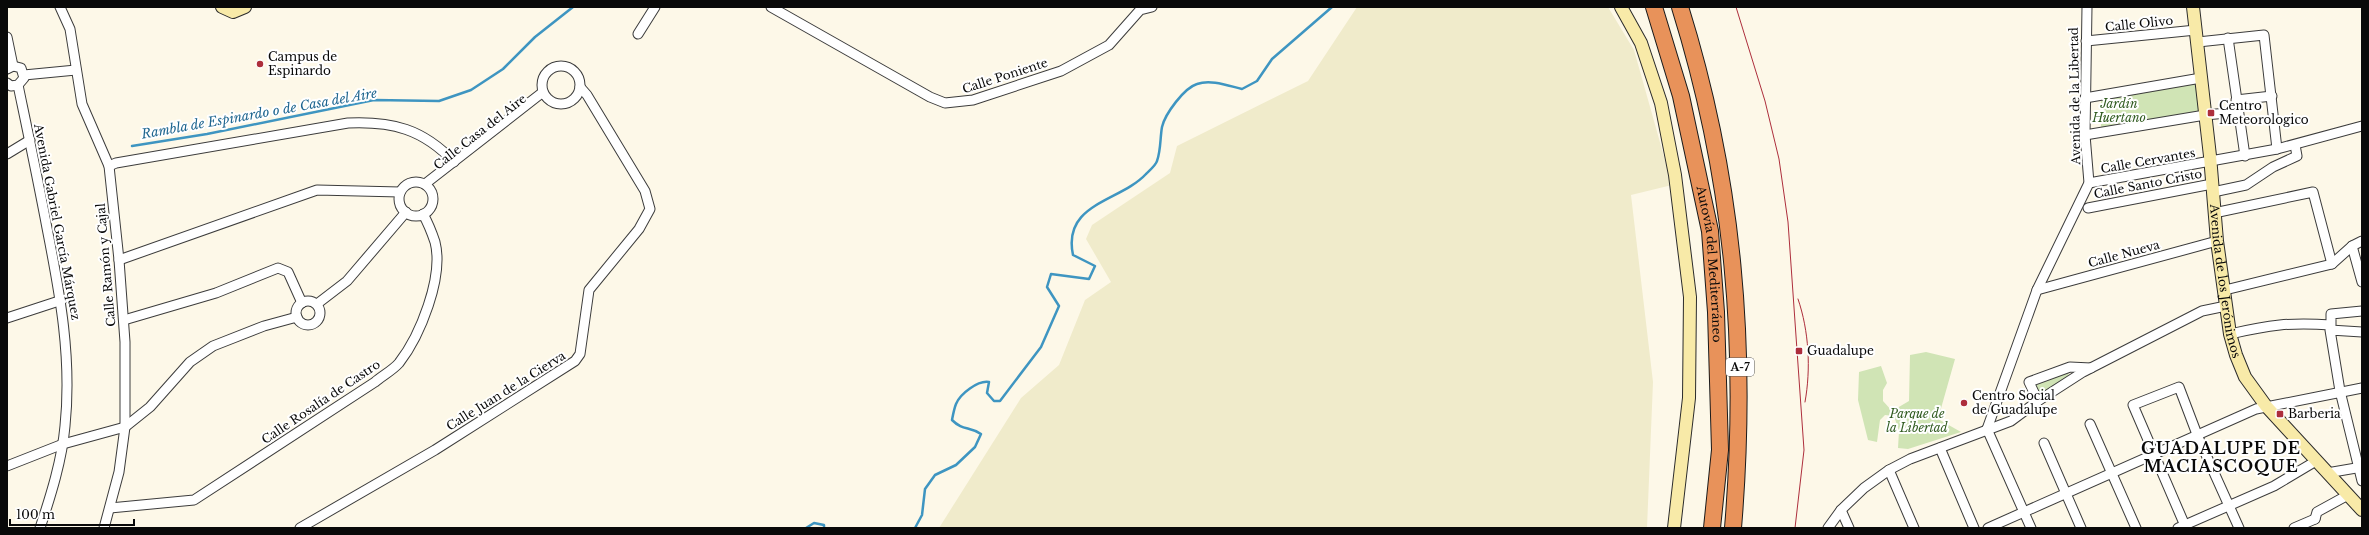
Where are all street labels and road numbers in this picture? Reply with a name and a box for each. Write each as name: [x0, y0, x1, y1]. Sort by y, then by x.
street label: Calle Olivo: [2104, 12, 2174, 35]
street label: Avenida de la Libertad: [2066, 27, 2083, 166]
street label: Calle Poniente: [960, 55, 1050, 96]
street label: Calle Casa del Aire: [430, 91, 529, 173]
street label: Avenida Gabriel García Márquez: [31, 121, 84, 322]
street label: Calle Cervantes: [2100, 145, 2196, 176]
street label: Calle Santo Cristo: [2092, 166, 2204, 201]
street label: Autovía del Mediterráneo: [1693, 184, 1725, 343]
street label: Avenida de los Jerónimos: [2207, 202, 2244, 360]
street label: Calle Ramón y Cajal: [93, 203, 118, 327]
street label: Calle Nueva: [2086, 237, 2162, 270]
street label: Calle Juan de la Cierva: [443, 348, 568, 433]
street label: Calle Rosalía de Castro: [259, 356, 383, 447]
road number: A-7: [1726, 358, 1754, 376]

